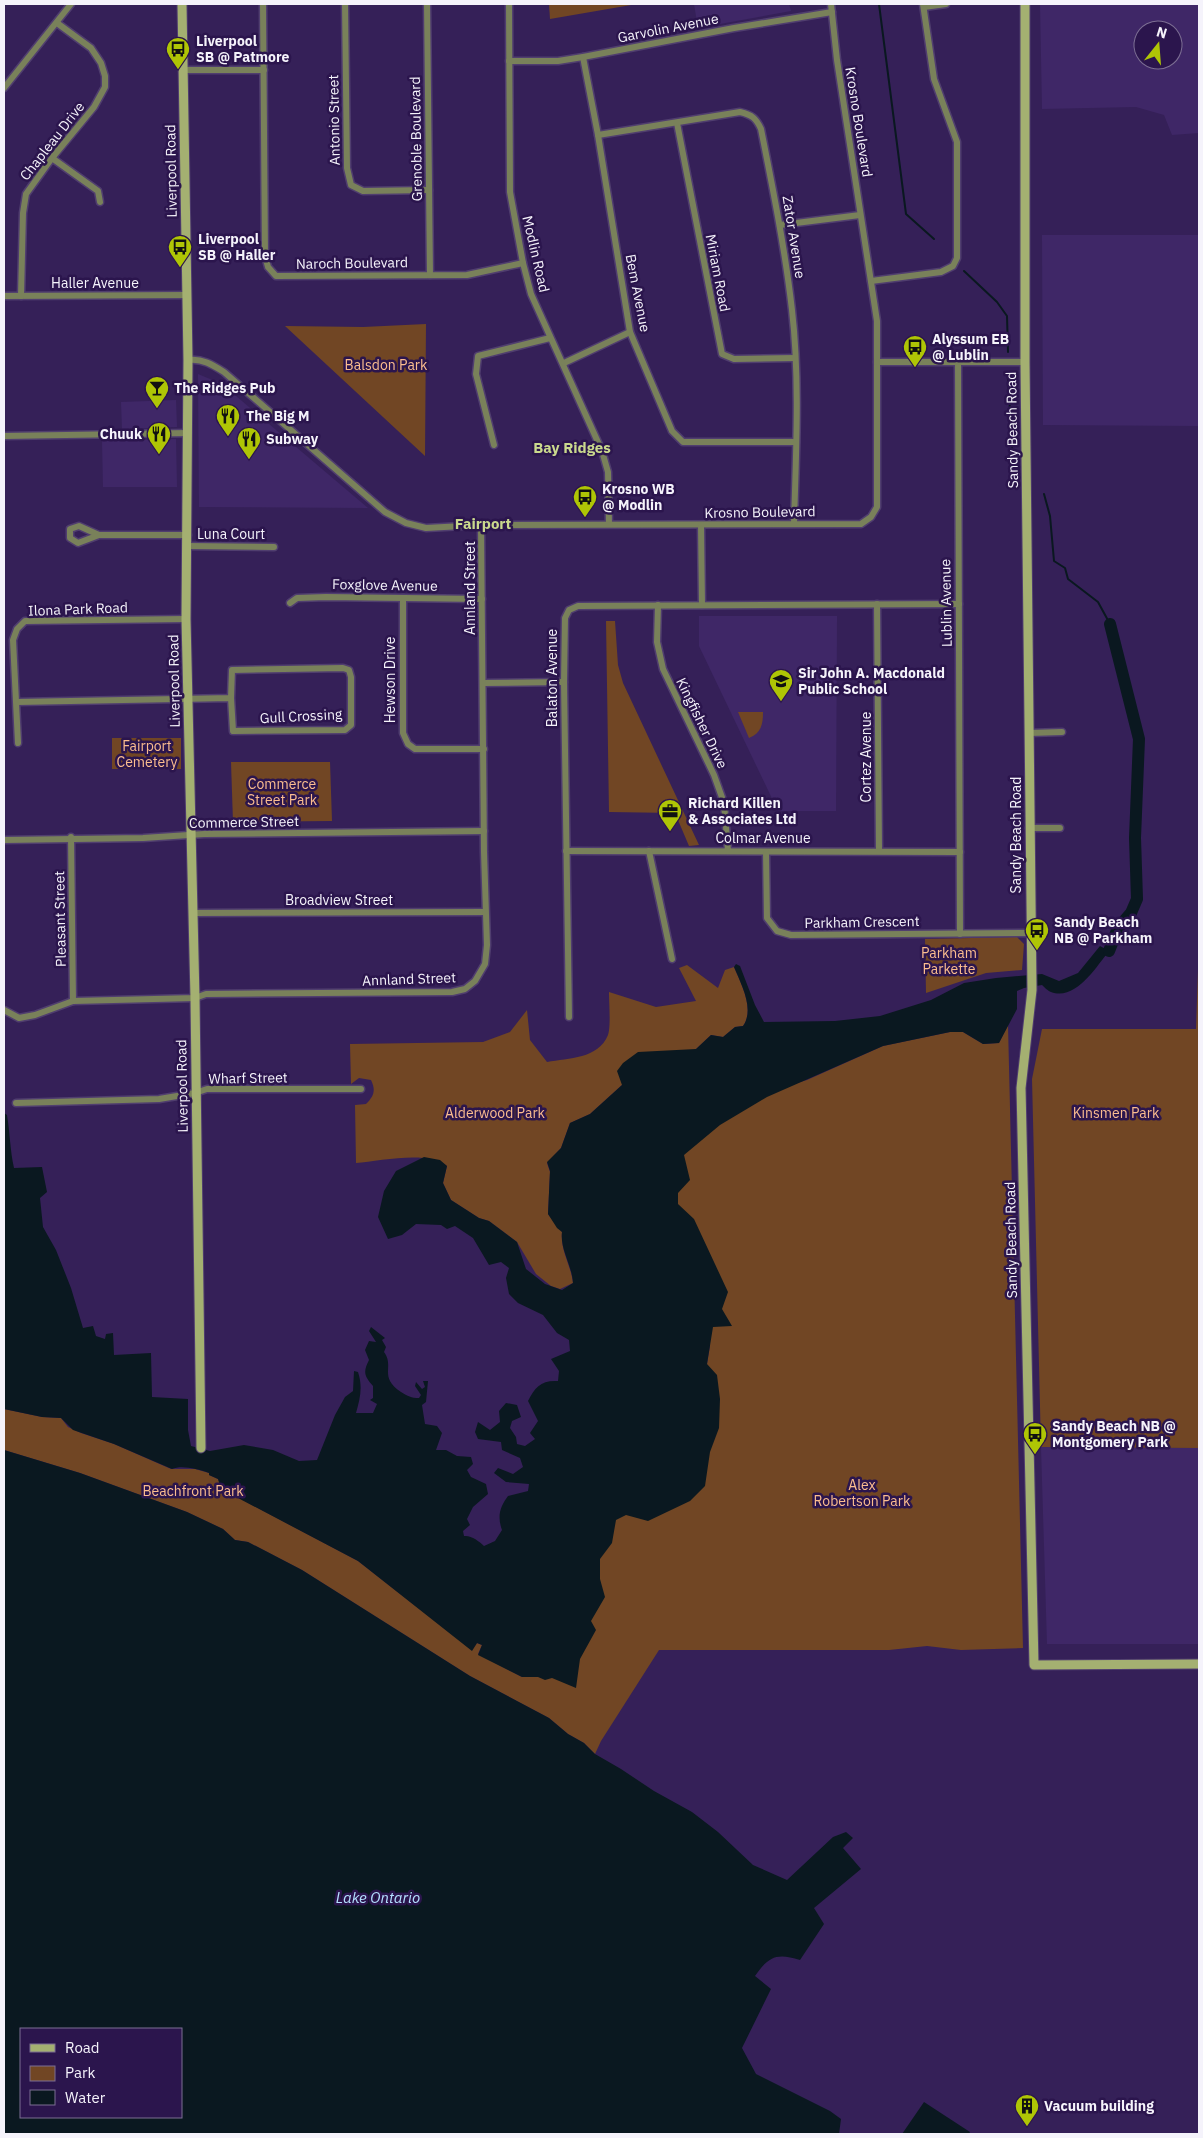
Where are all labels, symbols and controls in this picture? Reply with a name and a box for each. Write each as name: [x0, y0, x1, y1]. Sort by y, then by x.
street label: Garvolin Avenue: [616, 9, 720, 47]
north arrow: [1133, 20, 1183, 70]
text: N: [1154, 22, 1169, 43]
place label: Liverpool SB @ Patmore: [196, 32, 290, 66]
bus stop icon: Liverpool SB @ Patmore: [165, 36, 191, 70]
street label: Krosno Boulevard: [841, 66, 877, 178]
street label: Antonio Street: [324, 74, 344, 165]
street label: Grenoble Boulevard: [406, 76, 426, 202]
street label: Chapleau Drive: [16, 98, 89, 184]
street label: Liverpool Road: [161, 124, 181, 218]
street label: Zator Avenue: [779, 194, 809, 280]
street label: Modlin Road: [518, 214, 554, 294]
place label: Liverpool SB @ Haller: [198, 230, 276, 264]
street label: Miriam Road: [702, 233, 734, 313]
bus stop icon: Liverpool SB @ Haller: [167, 234, 193, 268]
street label: Bem Avenue: [622, 252, 654, 334]
street label: Naroch Boulevard: [296, 253, 408, 273]
street label: Haller Avenue: [51, 274, 139, 292]
place label: Alyssum EB @ Lublin: [932, 330, 1009, 364]
bus stop icon: Alyssum EB @ Lublin: [902, 334, 928, 368]
park label: Balsdon Park: [345, 356, 428, 374]
street label: Sandy Beach Road: [1002, 371, 1022, 489]
bar icon: The Ridges Pub: [144, 375, 170, 409]
place label: The Ridges Pub: [174, 379, 276, 397]
restaurant icon: The Big M: [215, 403, 241, 437]
place label: The Big M: [246, 407, 310, 425]
restaurant icon: Chuuk: [146, 421, 172, 455]
place label: Chuuk: [100, 425, 143, 443]
restaurant icon: Subway: [236, 426, 262, 460]
place label: Subway: [266, 430, 319, 448]
district label: Bay Ridges: [533, 438, 611, 457]
place label: Krosno WB @ Modlin: [602, 480, 675, 514]
bus stop icon: Krosno WB @ Modlin: [572, 484, 598, 518]
street label: Krosno Boulevard: [704, 502, 816, 522]
district label: Fairport: [455, 514, 512, 533]
street label: Luna Court: [197, 525, 265, 543]
street label: Annland Street: [461, 541, 479, 635]
street label: Lublin Avenue: [936, 558, 956, 647]
street label: Foxglove Avenue: [332, 575, 438, 595]
street label: Ilona Park Road: [28, 598, 128, 620]
street label: Balaton Avenue: [543, 628, 561, 727]
street label: Liverpool Road: [164, 634, 184, 728]
street label: Hewson Drive: [381, 636, 399, 723]
place label: Sir John A. Macdonald Public School: [798, 664, 945, 698]
school or university icon: Sir John A. Macdonald Public School: [768, 668, 794, 702]
street label: Kingfisher Drive: [672, 675, 732, 772]
street label: Gull Crossing: [259, 705, 343, 727]
street label: Cortez Avenue: [857, 711, 875, 802]
park label: Fairport Cemetery: [116, 737, 178, 771]
park label: Commerce Street Park: [247, 775, 318, 809]
street label: Sandy Beach Road: [1007, 777, 1025, 893]
place label: Richard Killen & Associates Ltd: [688, 794, 797, 828]
office icon: Richard Killen & Associates Ltd: [657, 798, 683, 832]
street label: Commerce Street: [189, 812, 299, 832]
street label: Colmar Avenue: [715, 829, 811, 847]
street label: Pleasant Street: [50, 871, 70, 967]
street label: Broadview Street: [285, 891, 393, 909]
street label: Parkham Crescent: [804, 912, 920, 932]
place label: Sandy Beach NB @ Parkham: [1054, 913, 1152, 947]
bus stop icon: Sandy Beach NB @ Parkham: [1024, 917, 1050, 951]
park label: Parkham Parkette: [921, 944, 977, 978]
street label: Annland Street: [362, 968, 456, 990]
street label: Liverpool Road: [172, 1039, 192, 1133]
street label: Wharf Street: [208, 1068, 288, 1088]
park label: Alderwood Park: [445, 1104, 546, 1122]
park label: Kinsmen Park: [1073, 1104, 1160, 1122]
street label: Sandy Beach Road: [1001, 1181, 1021, 1299]
place label: Sandy Beach NB @ Montgomery Park: [1052, 1417, 1176, 1451]
bus stop icon: Sandy Beach NB @ Montgomery Park: [1022, 1421, 1048, 1455]
park label: Alex Robertson Park: [814, 1476, 911, 1510]
park label: Beachfront Park: [142, 1482, 244, 1500]
water label: Lake Ontario: [336, 1888, 420, 1907]
legend: [20, 2028, 182, 2118]
text: Road: [65, 2038, 100, 2057]
text: Park: [65, 2063, 95, 2082]
text: Water: [65, 2088, 106, 2107]
building icon: Vacuum building: [1014, 2093, 1040, 2127]
place label: Vacuum building: [1044, 2097, 1154, 2115]

